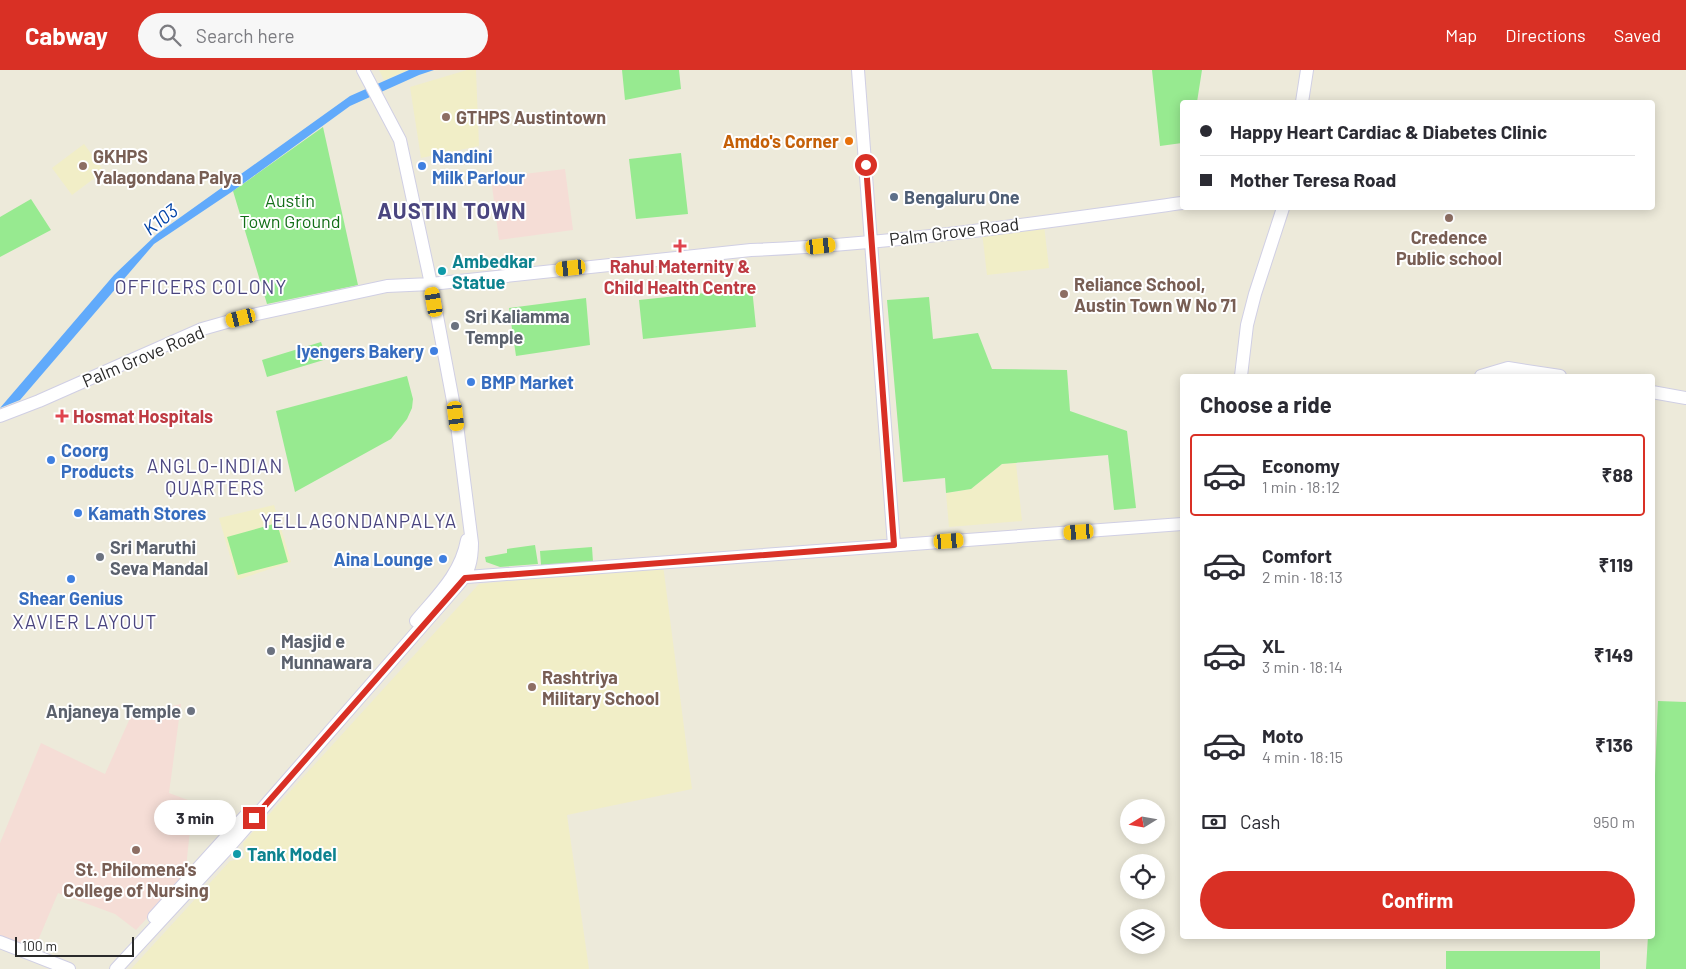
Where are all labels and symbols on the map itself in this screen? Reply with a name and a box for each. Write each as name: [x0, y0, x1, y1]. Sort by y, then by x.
place label: GTHPS Austintown: [456, 106, 606, 128]
marker: GTHPS Austintown: [440, 111, 452, 123]
place label: Amdo's Corner: [723, 130, 839, 152]
marker: Amdo's Corner: [843, 135, 855, 147]
place label: GKHPS Yalagondana Palya: [93, 145, 241, 188]
place label: Nandini Milk Parlour: [432, 145, 525, 188]
route start: [855, 154, 877, 176]
marker: GKHPS Yalagondana Palya: [77, 160, 89, 172]
marker: Nandini Milk Parlour: [416, 160, 428, 172]
place label: Bengaluru One: [904, 186, 1020, 208]
park label: Austin Town Ground: [239, 189, 341, 232]
marker: Bengaluru One: [888, 191, 900, 203]
district label: AUSTIN TOWN: [377, 197, 527, 223]
water label: K103: [138, 198, 182, 240]
street label: Palm Grove Road: [888, 212, 1020, 250]
marker: Credence Public school: [1443, 212, 1455, 224]
place label: Credence Public school: [1396, 226, 1502, 269]
car: [805, 237, 836, 255]
marker: Rahul Maternity & Child Health Centre: [673, 239, 687, 253]
place label: Ambedkar Statue: [452, 250, 535, 293]
place label: Rahul Maternity & Child Health Centre: [604, 255, 757, 298]
car: [555, 259, 586, 277]
marker: Ambedkar Statue: [436, 265, 448, 277]
place label: Reliance School, Austin Town W No 71: [1074, 273, 1236, 316]
district label: OFFICERS COLONY: [115, 275, 287, 298]
car: [424, 286, 443, 318]
marker: Reliance School, Austin Town W No 71: [1058, 288, 1070, 300]
place label: Sri Kaliamma Temple: [465, 305, 570, 348]
car: [224, 307, 257, 329]
street label: Palm Grove Road: [79, 320, 207, 392]
marker: Sri Kaliamma Temple: [449, 320, 461, 332]
place label: Iyengers Bakery: [297, 340, 424, 362]
marker: Iyengers Bakery: [428, 345, 440, 357]
place label: BMP Market: [481, 371, 574, 393]
marker: BMP Market: [465, 376, 477, 388]
car: [446, 400, 465, 432]
place label: Hosmat Hospitals: [73, 405, 213, 427]
marker: Hosmat Hospitals: [55, 409, 69, 423]
place label: Coorg Products: [61, 439, 134, 482]
marker: Coorg Products: [45, 454, 57, 466]
district label: ANGLO-INDIAN QUARTERS: [147, 454, 283, 499]
place label: Kamath Stores: [88, 502, 206, 524]
marker: Kamath Stores: [72, 507, 84, 519]
district label: YELLAGONDANPALYA: [261, 509, 457, 532]
car: [1063, 523, 1094, 541]
car: [933, 532, 964, 550]
place label: Sri Maruthi Seva Mandal: [110, 536, 208, 579]
place label: Aina Lounge: [334, 548, 433, 570]
marker: Sri Maruthi Seva Mandal: [94, 551, 106, 563]
marker: Aina Lounge: [437, 553, 449, 565]
marker: Shear Genius: [65, 573, 77, 585]
place label: Shear Genius: [19, 587, 123, 609]
district label: XAVIER LAYOUT: [13, 610, 157, 633]
place label: Masjid e Munnawara: [281, 630, 372, 673]
marker: Masjid e Munnawara: [265, 645, 277, 657]
place label: Rashtriya Military School: [542, 666, 659, 709]
marker: Rashtriya Military School: [526, 681, 538, 693]
place label: Anjaneya Temple: [46, 700, 181, 722]
marker: Anjaneya Temple: [185, 705, 197, 717]
north arrow: [1120, 799, 1165, 844]
callout: 3 min: [154, 800, 236, 836]
route end: [243, 807, 265, 829]
place label: Tank Model: [247, 843, 337, 865]
marker: St. Philomena's College of Nursing: [130, 844, 142, 856]
marker: Tank Model: [231, 848, 243, 860]
place label: St. Philomena's College of Nursing: [63, 858, 209, 901]
scale bar: [15, 934, 134, 957]

